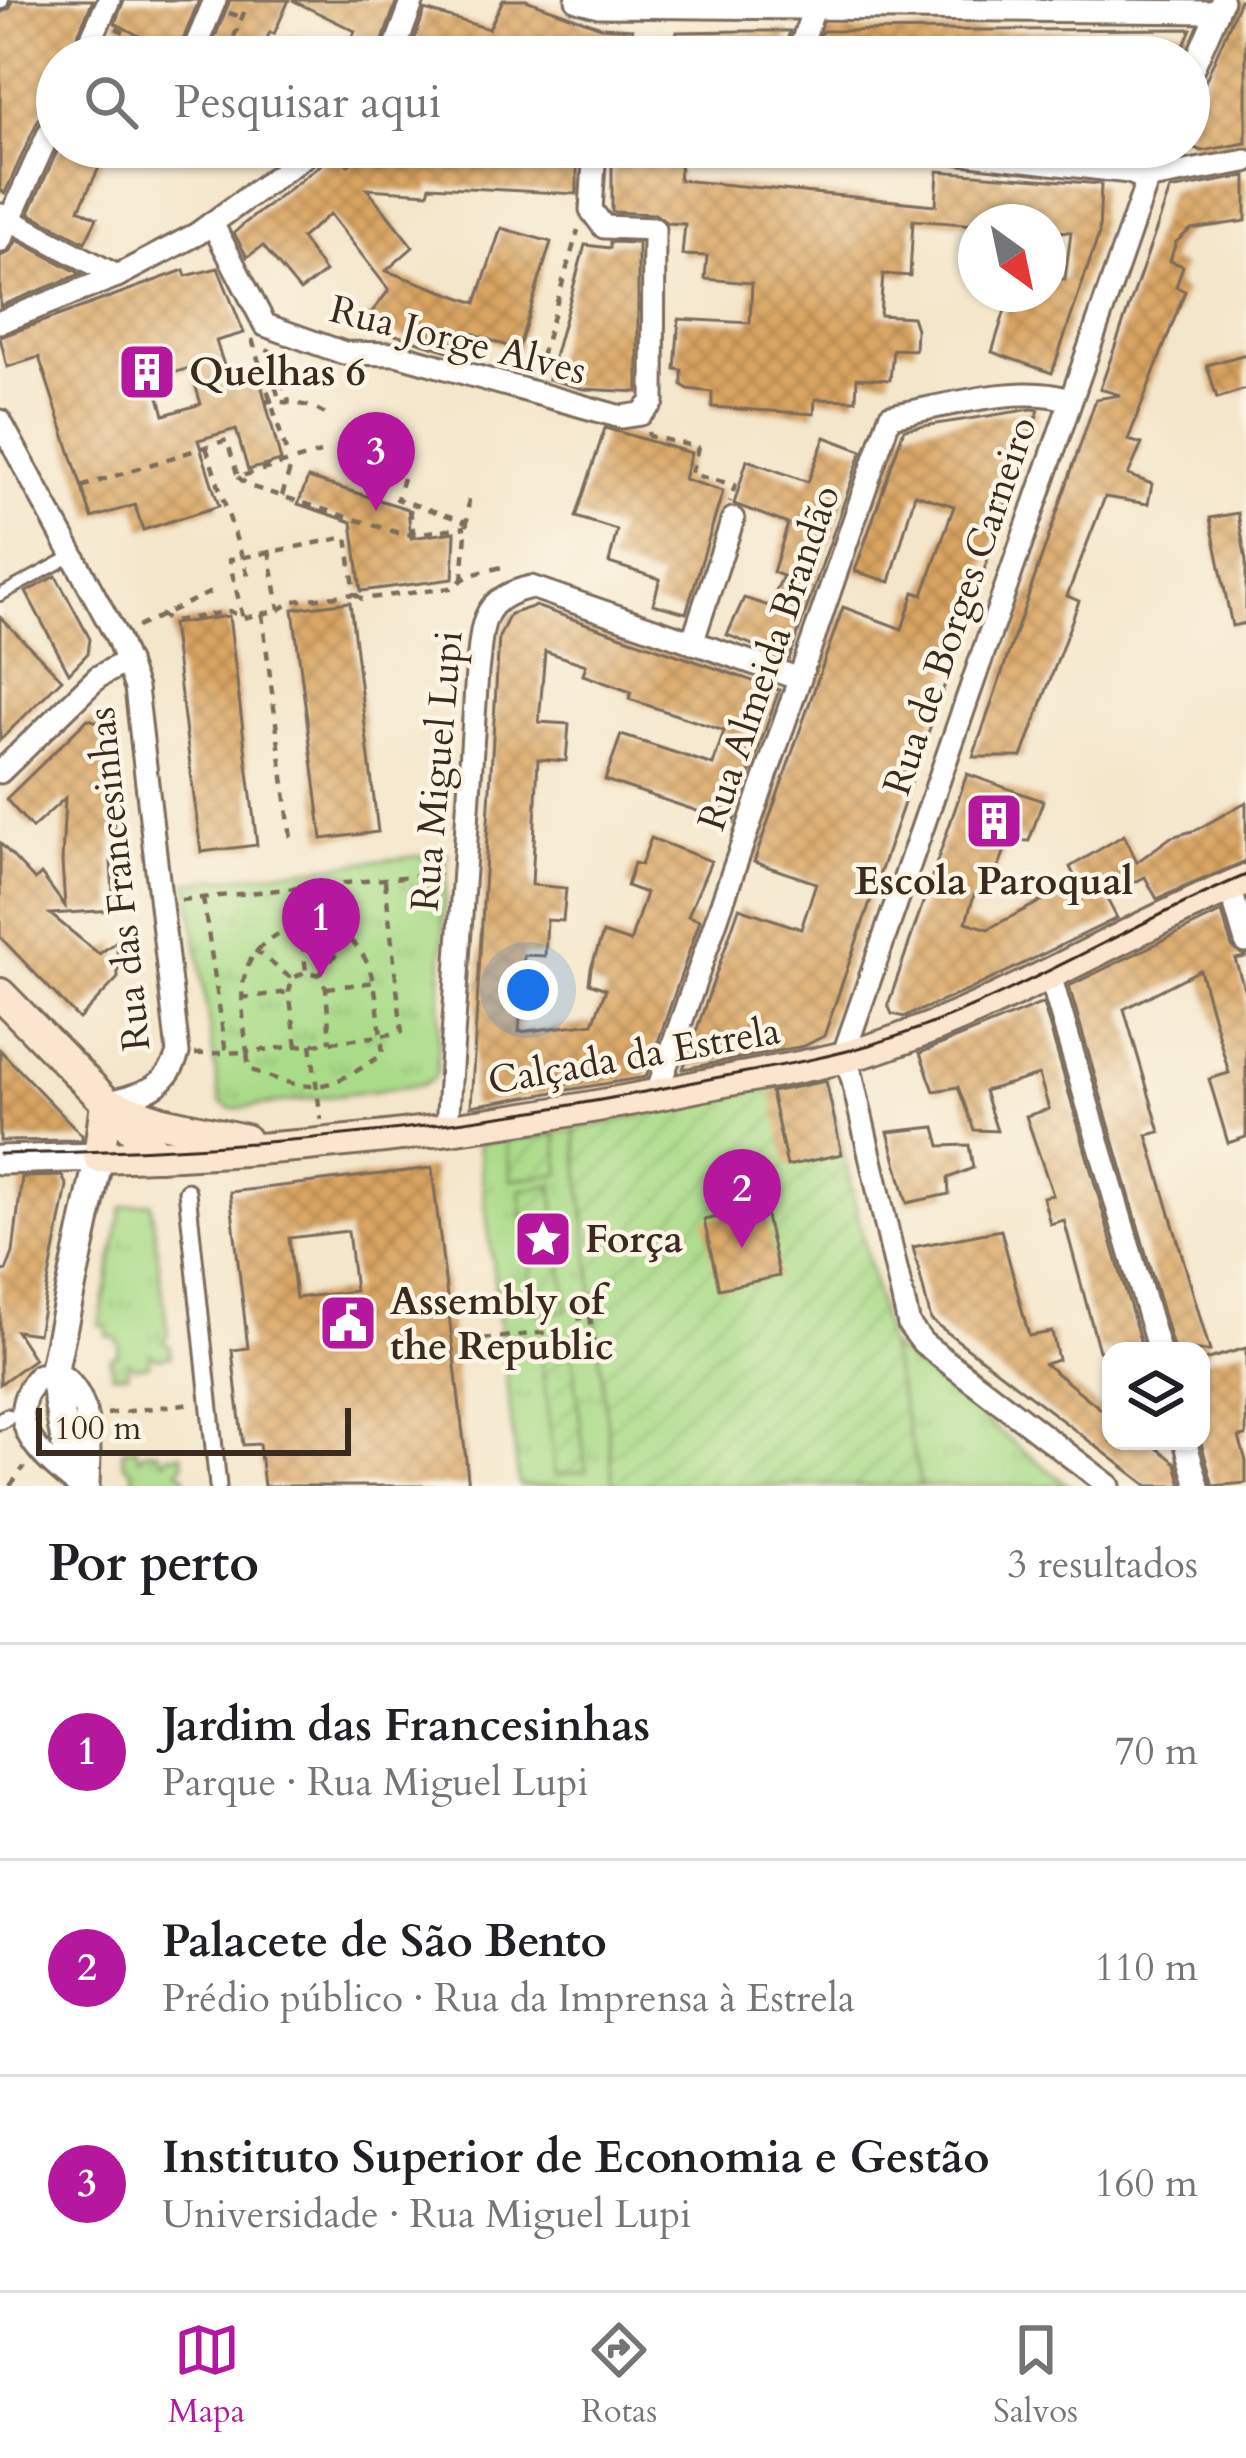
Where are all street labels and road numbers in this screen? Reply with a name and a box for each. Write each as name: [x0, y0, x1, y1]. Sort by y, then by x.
street label: Rua Jorge Alves: [324, 283, 592, 397]
street label: Rua de Borges Carneiro: [870, 410, 1050, 802]
street label: Rua Almeida Brandão: [685, 478, 853, 838]
street label: Rua Miguel Lupi: [398, 628, 476, 914]
street label: Rua das Francesinhas: [75, 705, 163, 1053]
street label: Calçada da Estrela: [484, 1004, 784, 1108]

